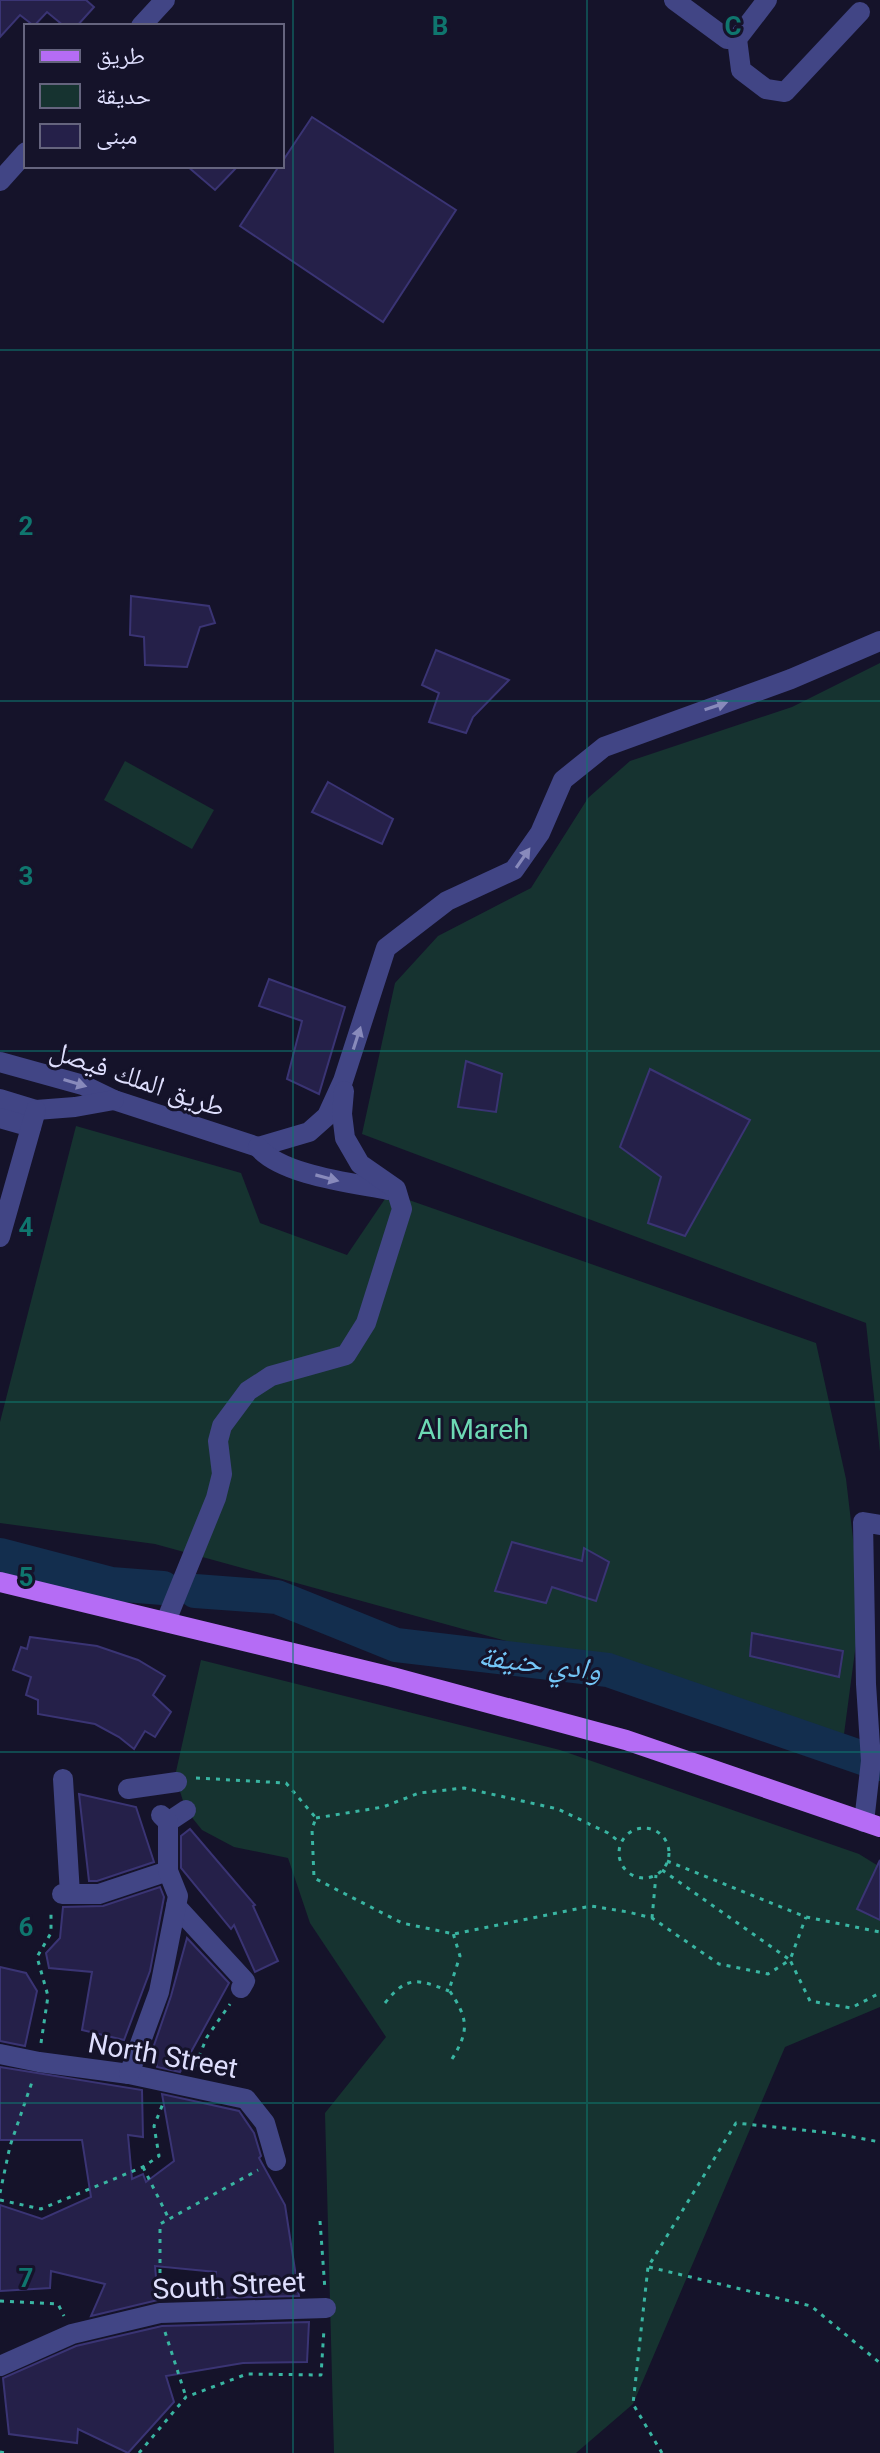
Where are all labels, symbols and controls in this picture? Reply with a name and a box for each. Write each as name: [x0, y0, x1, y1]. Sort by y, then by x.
text: B: [432, 11, 448, 41]
text: C: [724, 11, 742, 41]
legend: [24, 24, 284, 168]
text: طريق: [96, 42, 145, 70]
text: حديقة: [96, 82, 151, 110]
text: مبنى: [96, 122, 137, 150]
text: 2: [19, 511, 33, 541]
one-way arrow: [704, 700, 728, 712]
one-way arrow: [515, 847, 530, 868]
text: 3: [19, 861, 33, 891]
one-way arrow: [351, 1025, 364, 1049]
street label: طريق الملك فيصل: [46, 1033, 230, 1125]
one-way arrow: [63, 1078, 87, 1090]
one-way arrow: [315, 1172, 340, 1184]
text: 4: [19, 1212, 34, 1242]
park label: Al Mareh: [417, 1413, 529, 1446]
text: 5: [19, 1562, 33, 1592]
water label: وادي حنيفة: [476, 1638, 603, 1694]
text: 6: [19, 1912, 34, 1942]
street label: North Street: [85, 2026, 240, 2085]
text: 7: [19, 2263, 33, 2293]
street label: South Street: [152, 2265, 307, 2306]

